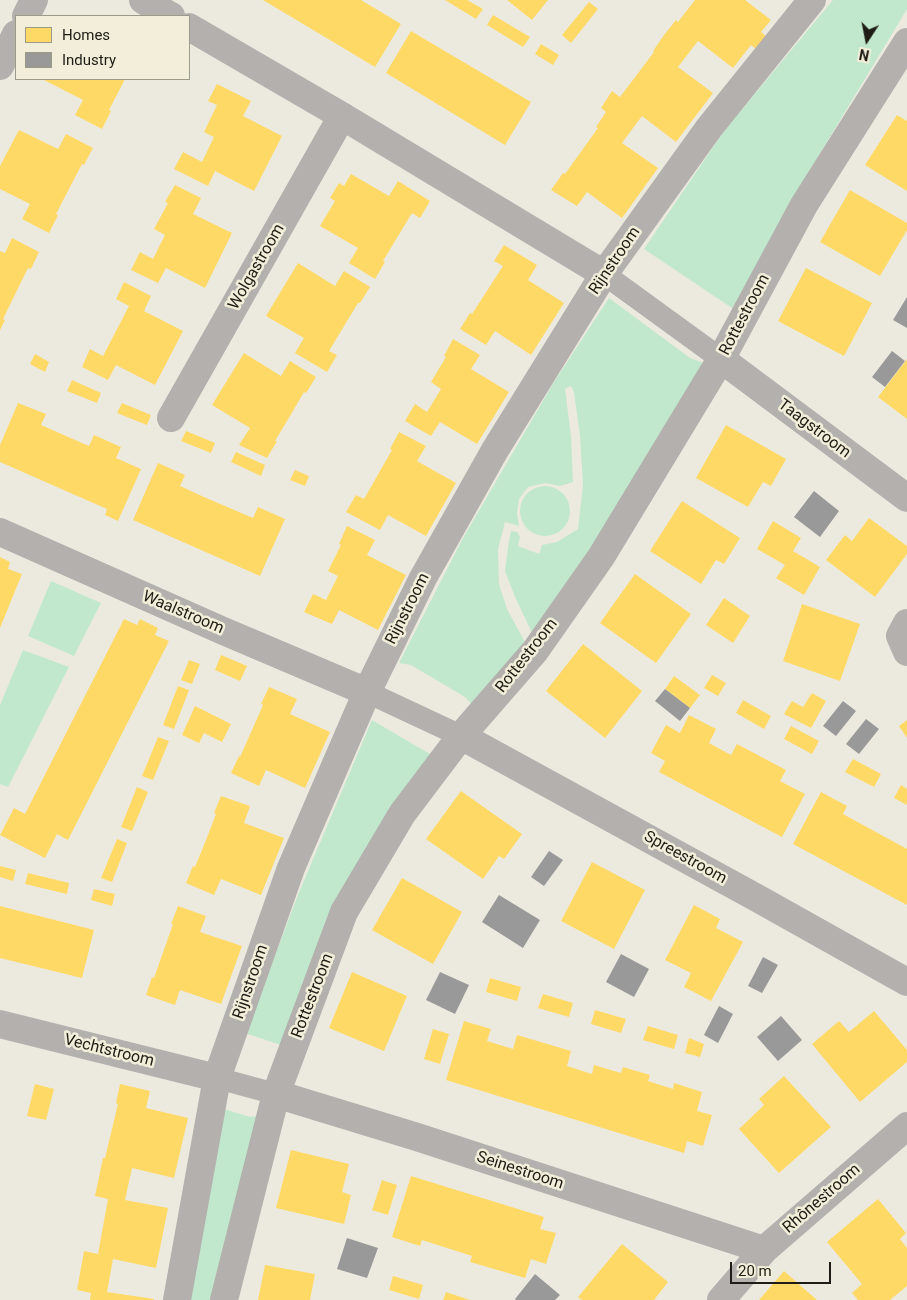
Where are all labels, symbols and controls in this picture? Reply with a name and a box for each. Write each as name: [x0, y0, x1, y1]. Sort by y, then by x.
legend: [15, 15, 190, 80]
north arrow: [842, 15, 892, 65]
text: Homes: [62, 26, 110, 44]
text: N: [858, 46, 871, 64]
text: Industry: [62, 51, 116, 69]
street label: Wolgastroom: [225, 221, 289, 313]
street label: Rijnstroom: [585, 224, 645, 298]
street label: Rottestroom: [716, 271, 774, 359]
street label: Taagstroom: [774, 395, 854, 463]
street label: Rijnstroom: [382, 570, 434, 648]
street label: Waalstroom: [140, 587, 226, 639]
street label: Rottestroom: [492, 615, 562, 697]
street label: Spreestroom: [640, 827, 730, 889]
street label: Rijnstroom: [229, 942, 273, 1022]
street label: Rottestroom: [288, 951, 338, 1041]
street label: Vechtstroom: [62, 1031, 156, 1071]
street label: Seinestroom: [474, 1148, 566, 1194]
street label: Rhônestroom: [779, 1160, 865, 1238]
scale bar: [732, 1252, 833, 1284]
text: 20 m: [738, 1262, 772, 1280]

